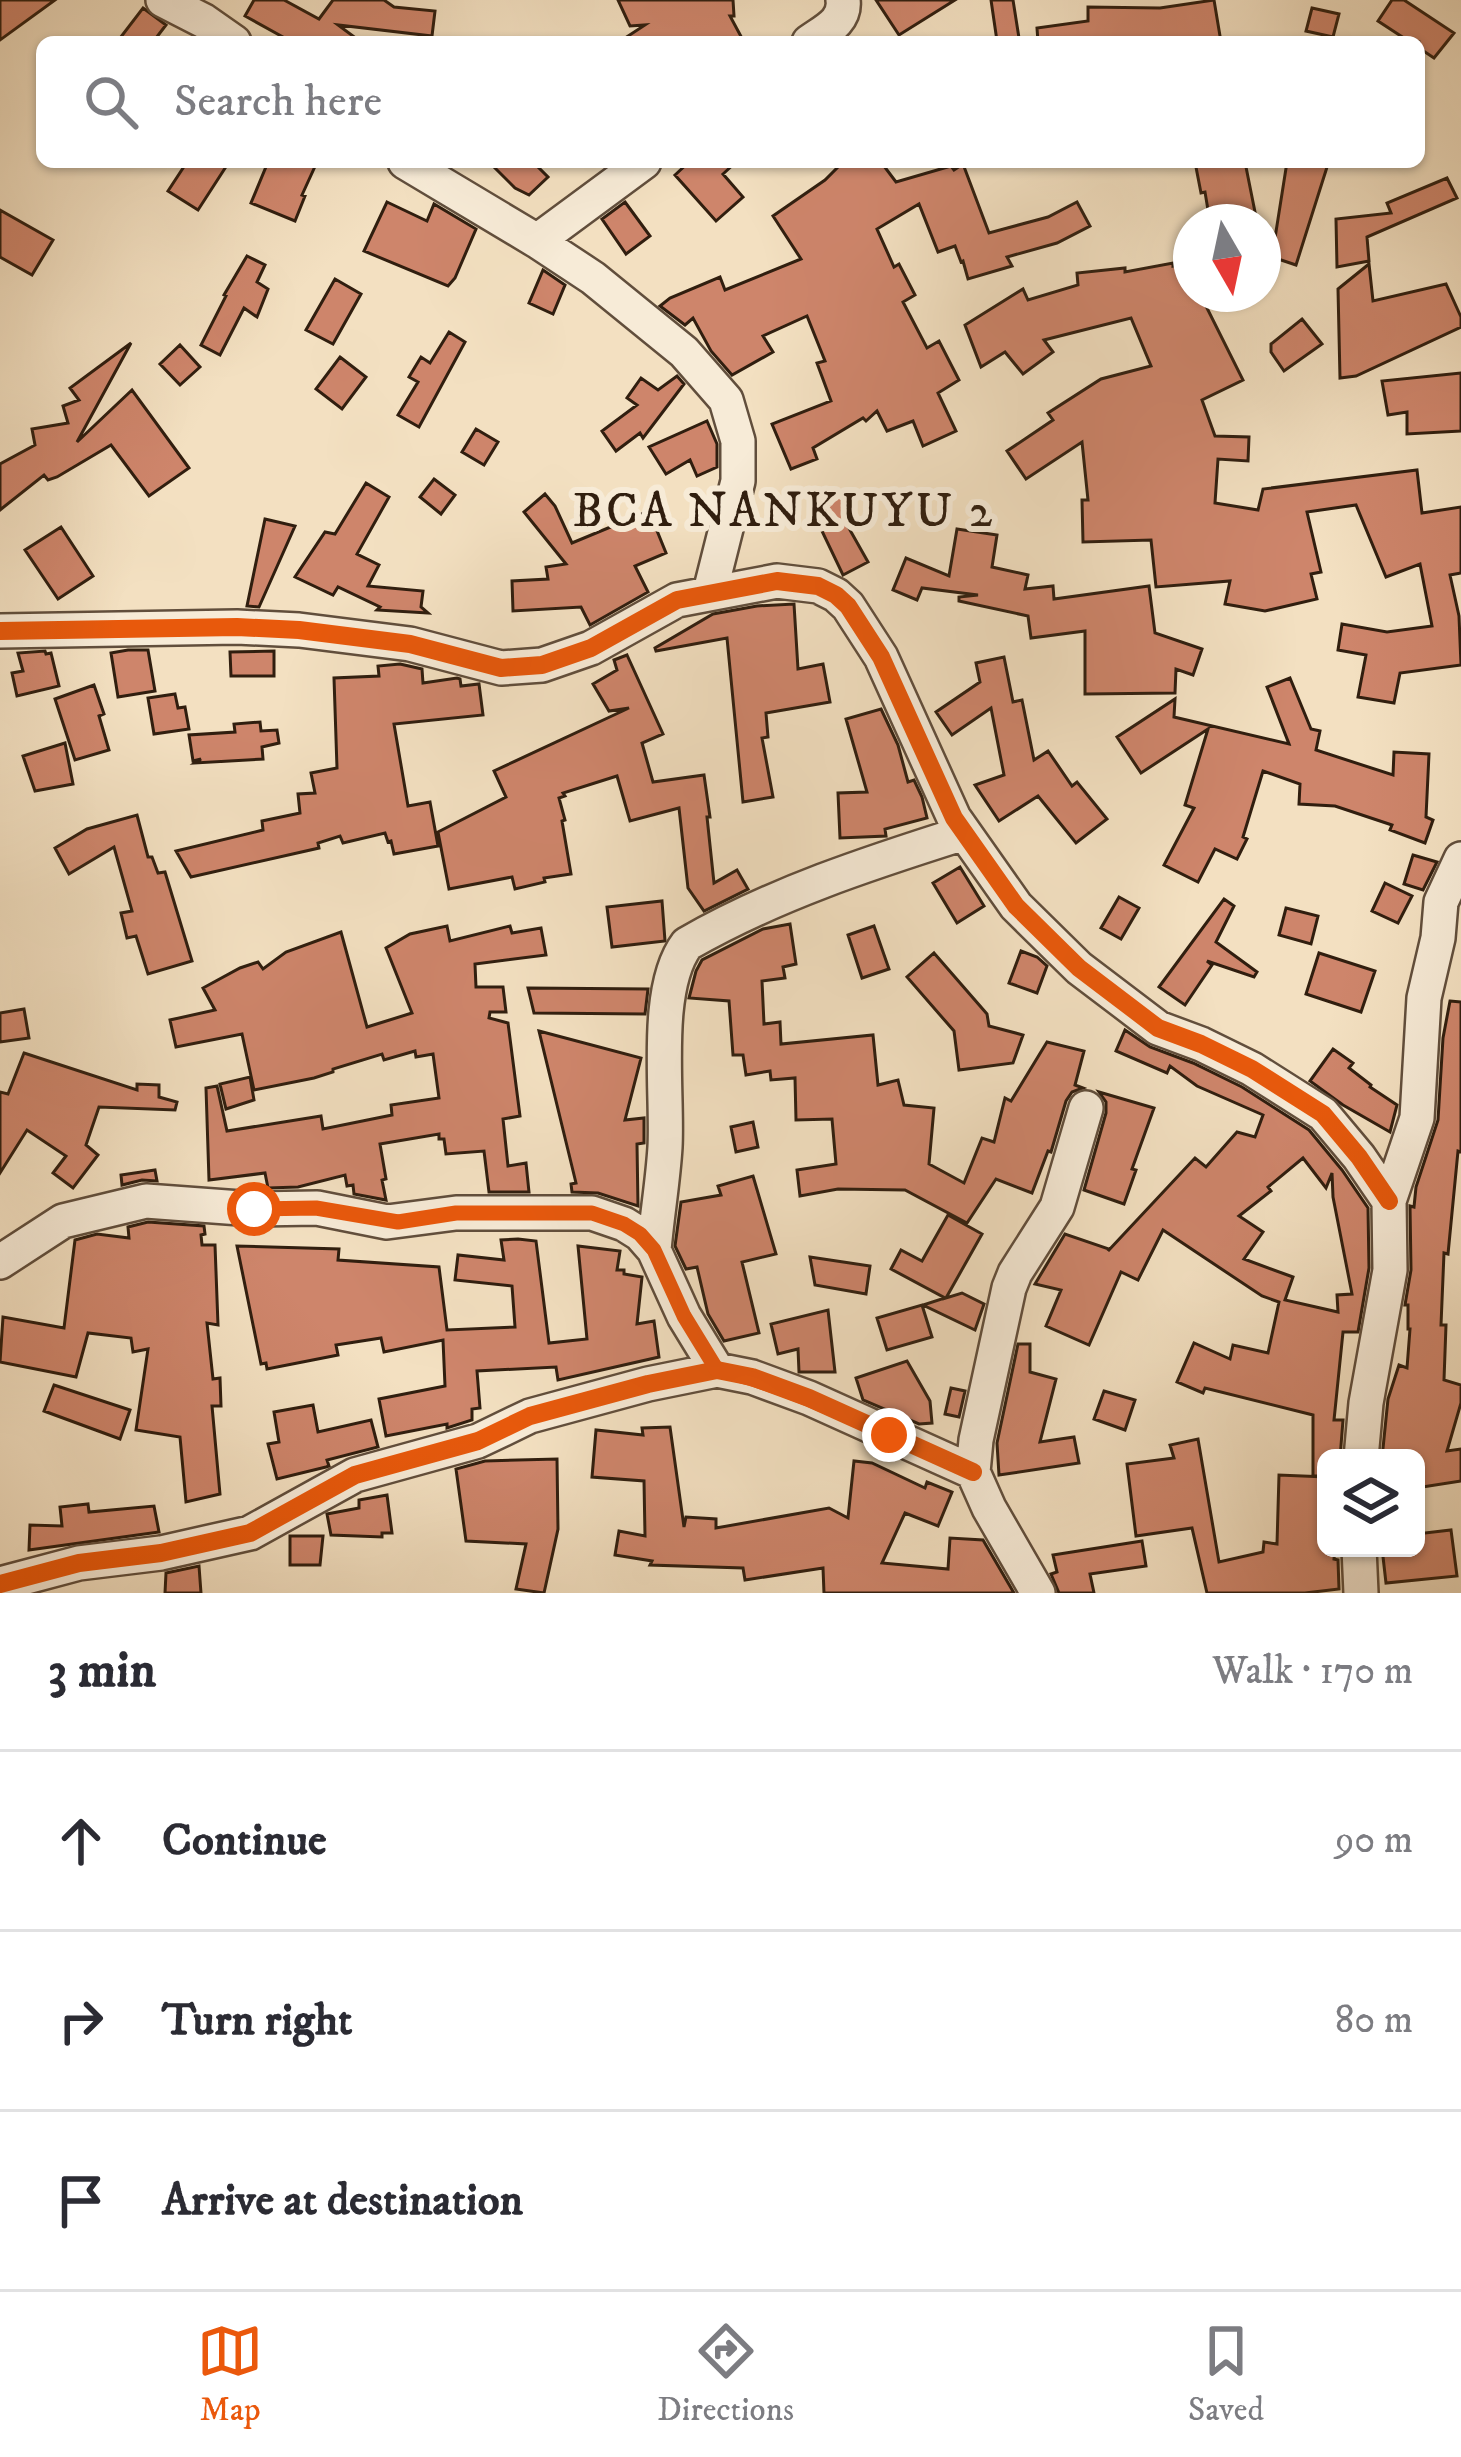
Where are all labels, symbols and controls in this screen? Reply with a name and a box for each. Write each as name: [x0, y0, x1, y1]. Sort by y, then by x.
search box: [36, 36, 1425, 168]
icon: search: [78, 69, 144, 135]
text: Search here: [174, 74, 382, 130]
north arrow: [1173, 204, 1281, 312]
district label: BCA NANKUYU 2: [573, 482, 995, 542]
route start: [227, 1182, 281, 1236]
route end: [862, 1408, 916, 1462]
map controls: [1317, 1449, 1425, 1557]
button: layers: [1317, 1449, 1425, 1557]
text: 3 min: [48, 1639, 156, 1703]
text: Walk · 170 m: [1212, 1647, 1413, 1696]
icon: ahead: [48, 1808, 114, 1874]
text: Continue: [162, 1813, 327, 1869]
text: 90 m: [1335, 1816, 1413, 1865]
icon: right: [48, 1988, 114, 2054]
text: Turn right: [162, 1993, 352, 2049]
text: 80 m: [1335, 1996, 1413, 2045]
icon: arrive: [48, 2168, 114, 2234]
text: Arrive at destination: [162, 2173, 523, 2229]
tab: Map: [197, 2318, 263, 2431]
tab: Directions: [657, 2318, 794, 2431]
tab: Saved: [1188, 2318, 1264, 2431]

